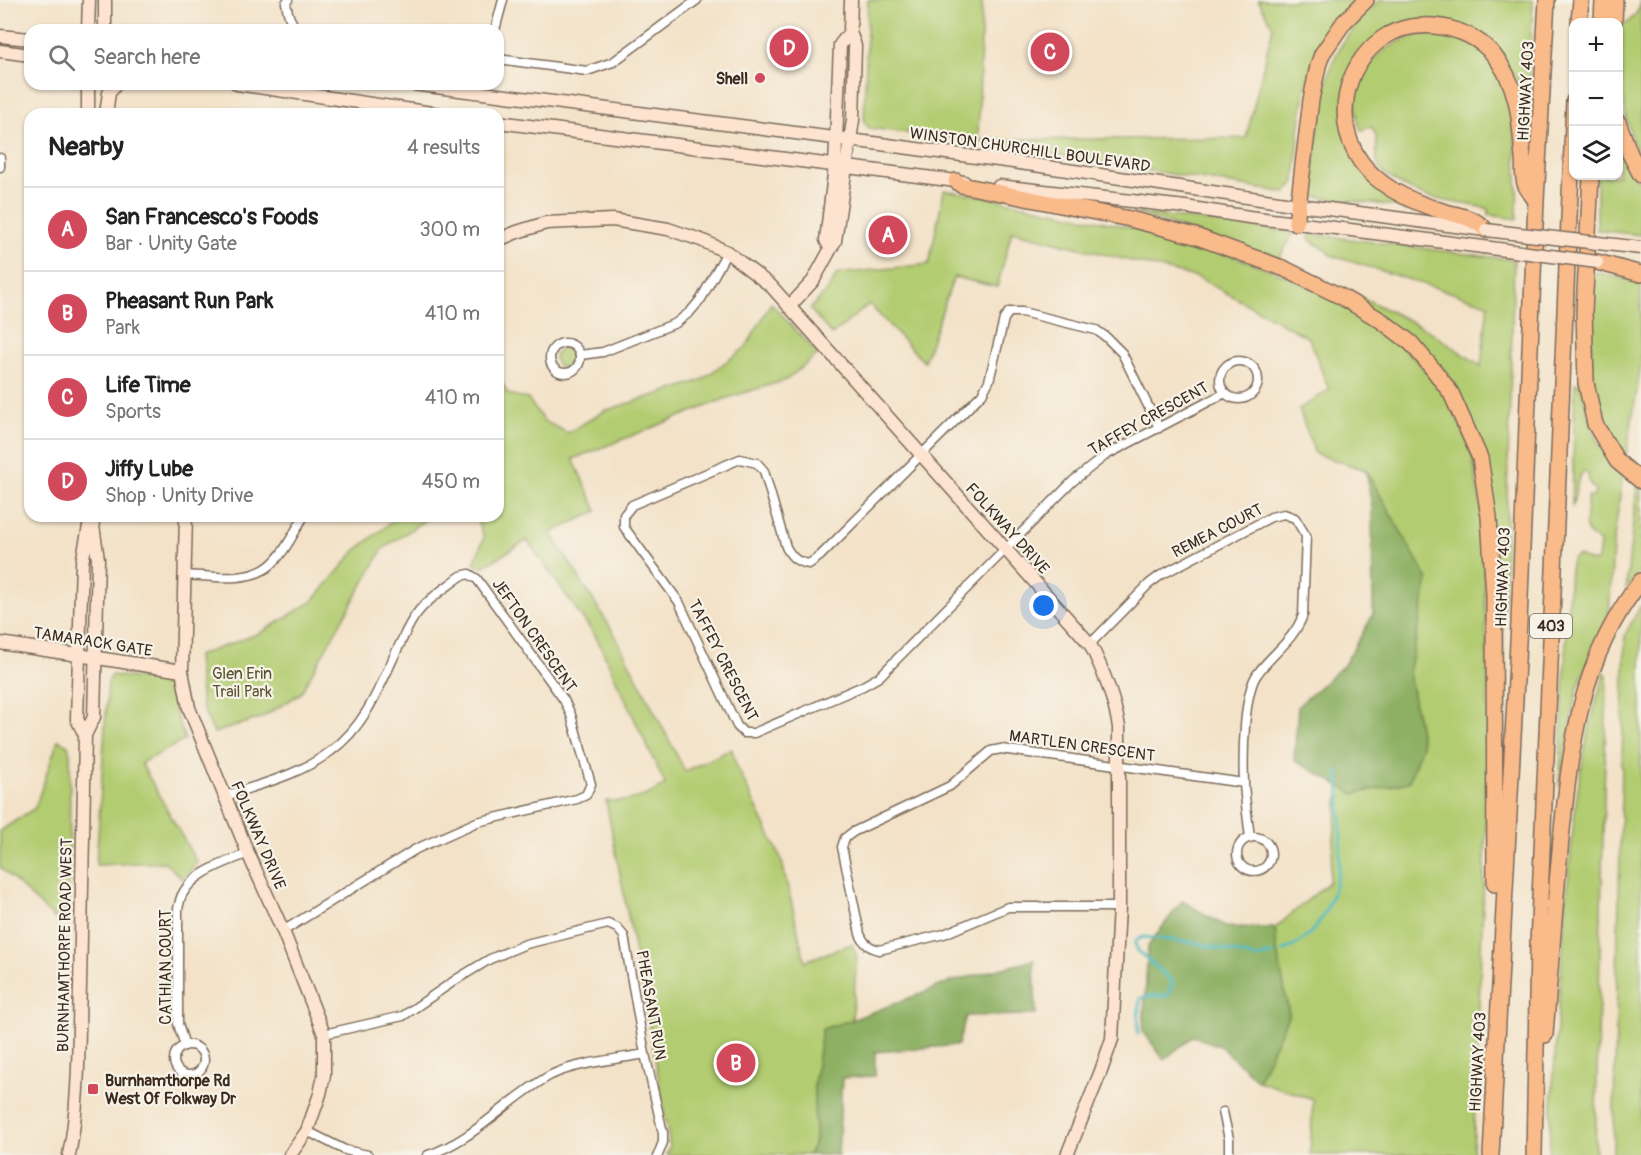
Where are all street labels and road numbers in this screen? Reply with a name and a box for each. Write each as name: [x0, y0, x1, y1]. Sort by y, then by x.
street label: HIGHWAY 403: [1513, 41, 1539, 142]
street label: WINSTON CHURCHILL BOULEVARD: [908, 123, 1151, 177]
street label: TAFFEY CRESCENT: [1085, 378, 1212, 460]
street label: FOLKWAY DRIVE: [961, 479, 1054, 578]
street label: REMEA COURT: [1169, 499, 1266, 562]
street label: HIGHWAY 403: [1491, 527, 1515, 627]
street label: JEFTON CRESCENT: [488, 575, 581, 696]
street label: TAFFEY CRESCENT: [684, 596, 763, 725]
road number: 403: [1530, 614, 1572, 638]
street label: TAMARACK GATE: [32, 623, 154, 661]
street label: MARTLEN CRESCENT: [1008, 726, 1156, 766]
street label: FOLKWAY DRIVE: [226, 778, 290, 893]
street label: BURNHAMTHORPE ROAD WEST: [53, 838, 77, 1052]
street label: CATHIAN COURT: [156, 909, 176, 1025]
street label: PHEASANT RUN: [632, 949, 671, 1062]
street label: HIGHWAY 403: [1465, 1012, 1491, 1113]

